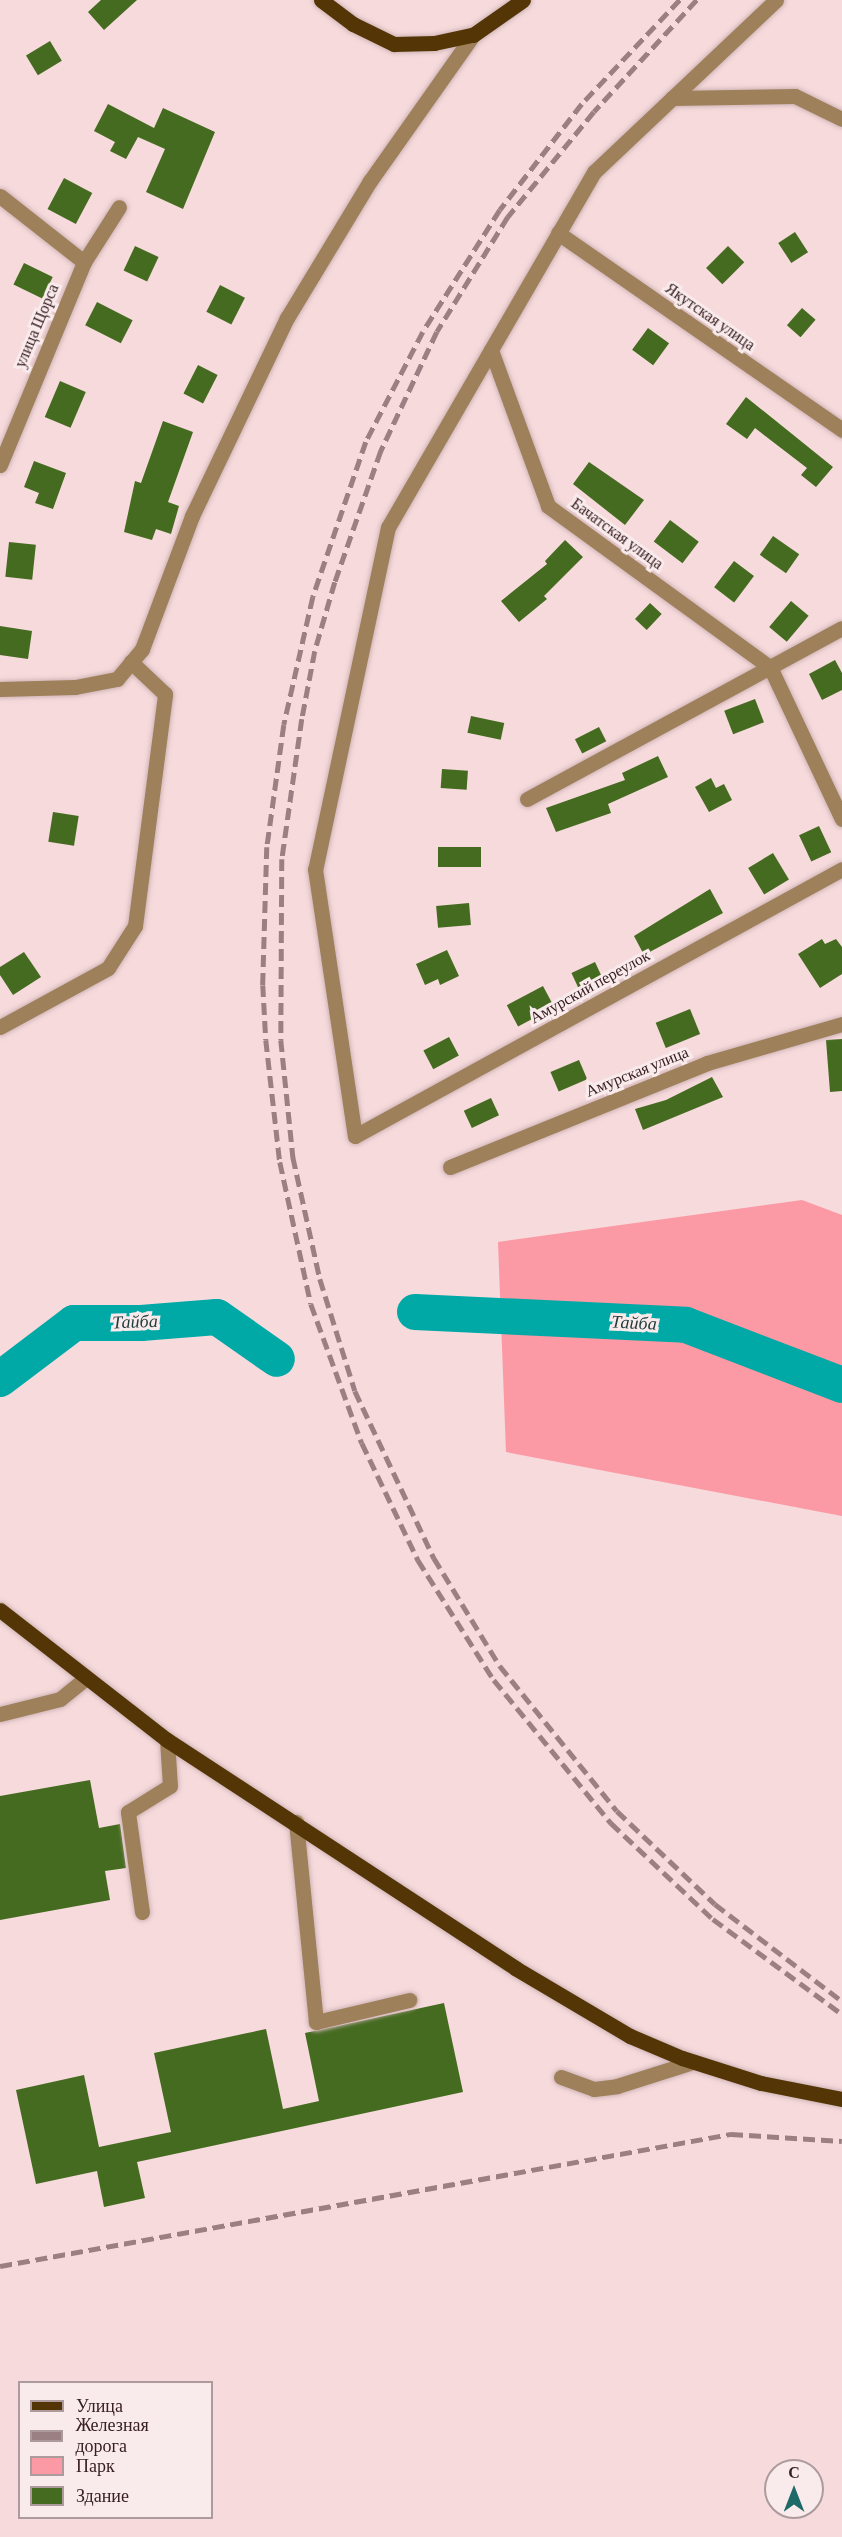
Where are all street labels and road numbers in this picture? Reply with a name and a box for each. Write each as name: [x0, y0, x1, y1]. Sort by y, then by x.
street label: Якутская улица: [661, 279, 759, 355]
street label: улица Щорса: [11, 281, 63, 371]
street label: Бачатская улица: [567, 494, 667, 574]
street label: Амурский переулок: [527, 946, 653, 1028]
street label: Амурская улица: [583, 1043, 691, 1101]

